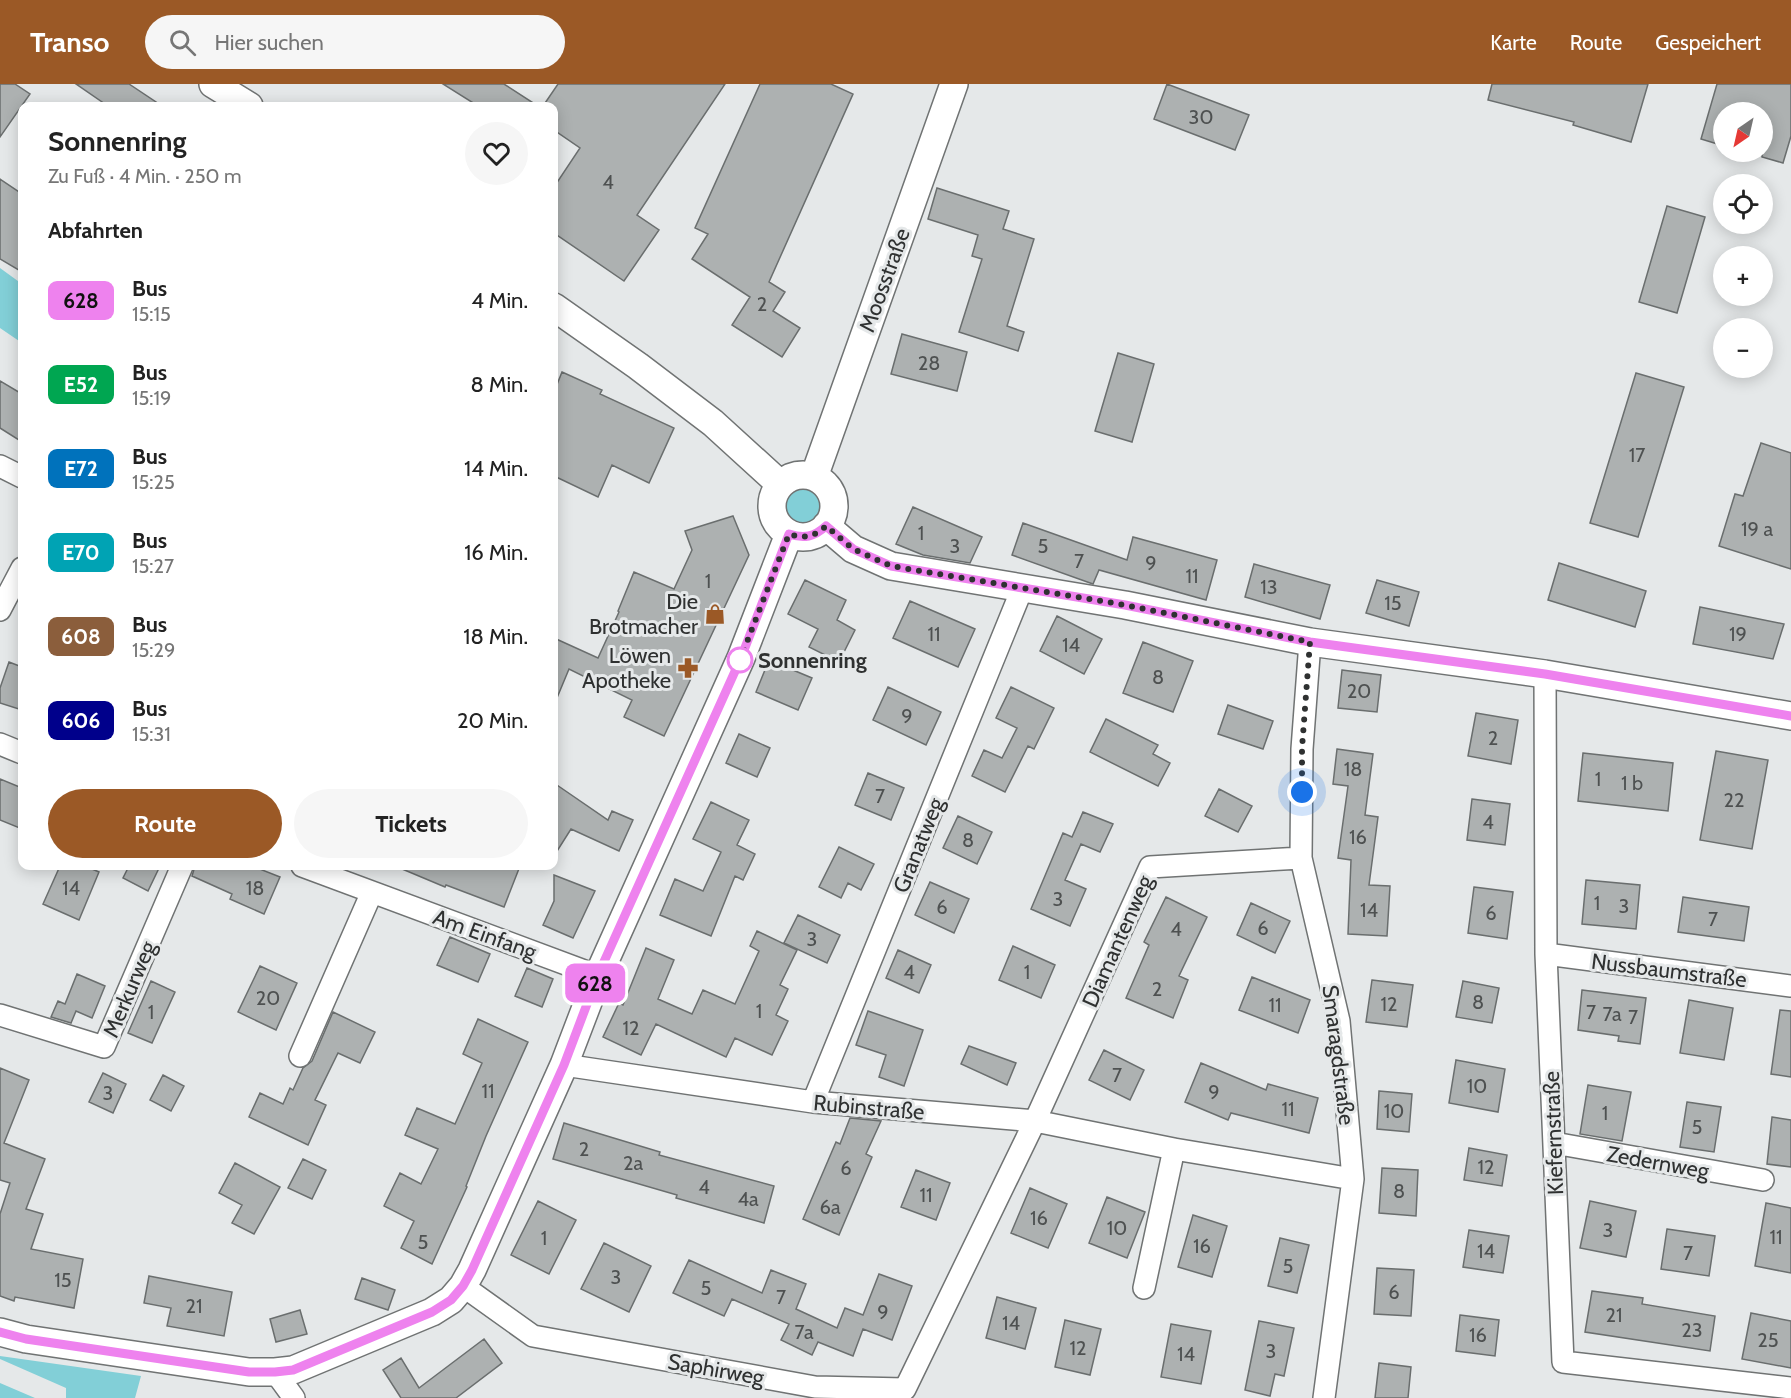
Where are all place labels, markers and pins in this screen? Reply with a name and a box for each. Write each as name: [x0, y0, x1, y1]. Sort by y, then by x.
place label: Die Brotmacher: [589, 588, 698, 640]
shop icon: Die Brotmacher: [703, 602, 727, 626]
place label: Löwen Apotheke: [582, 642, 671, 694]
marker: Sonnenring: [727, 647, 753, 673]
place label: Sonnenring: [758, 647, 867, 674]
pharmacy icon: Löwen Apotheke: [676, 656, 700, 680]

